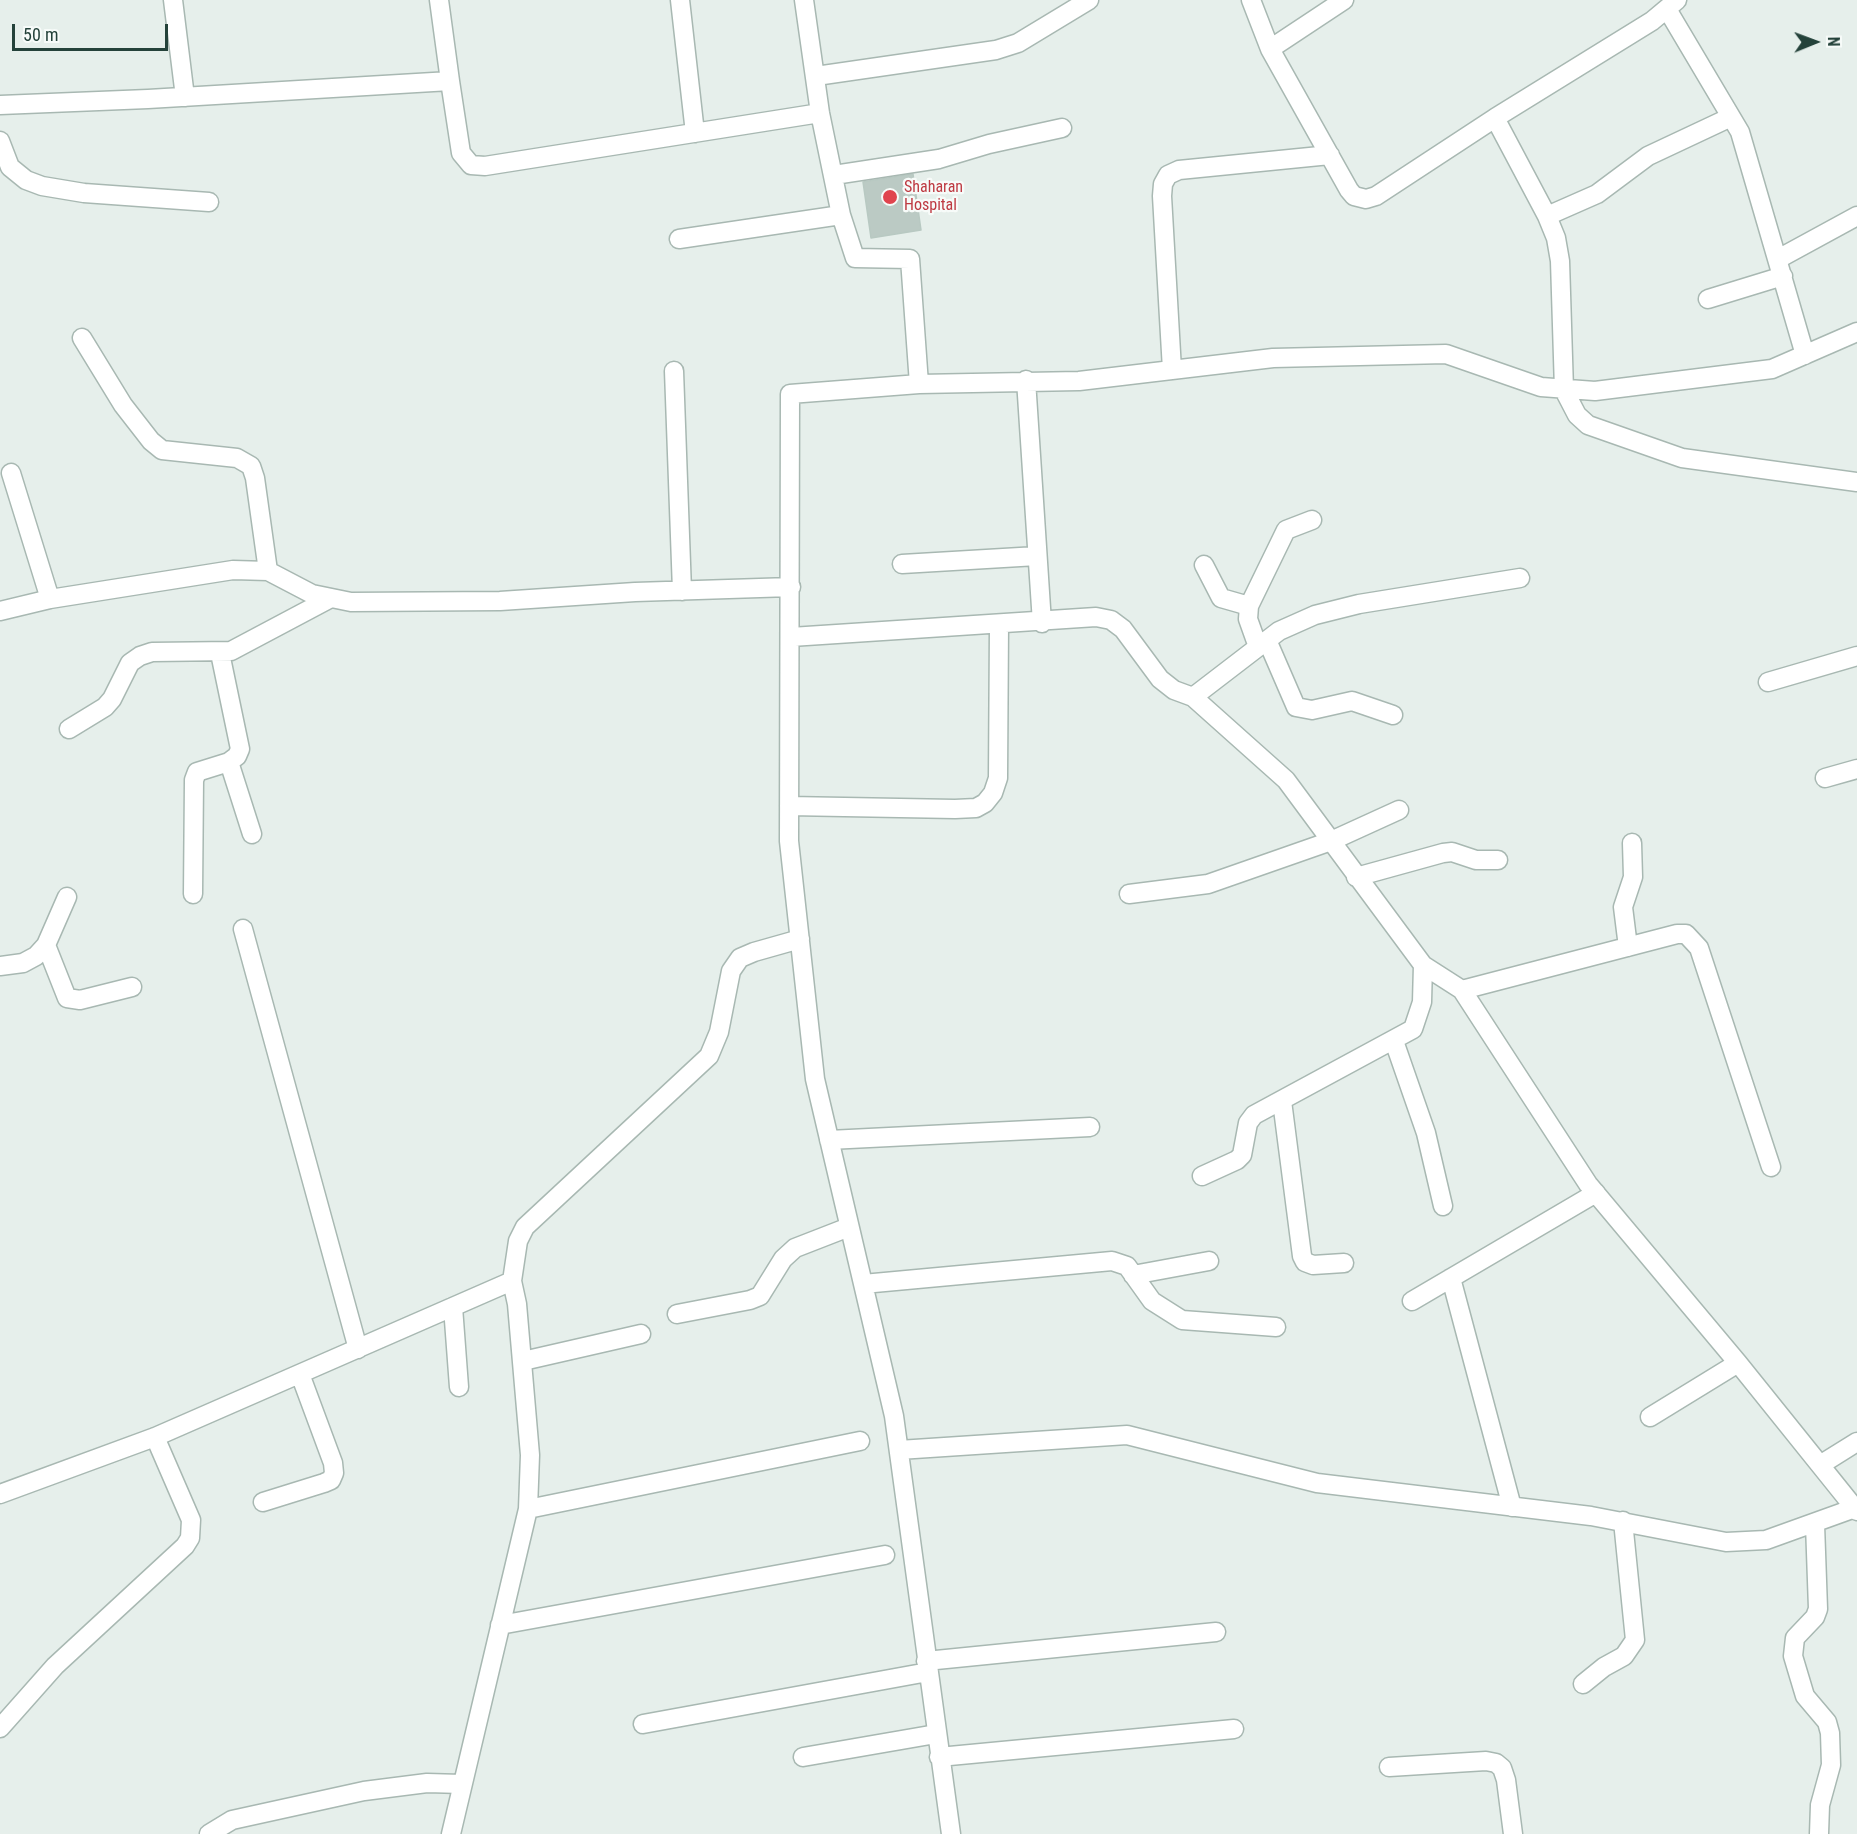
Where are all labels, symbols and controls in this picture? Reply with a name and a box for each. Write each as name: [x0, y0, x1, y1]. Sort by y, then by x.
scale bar: [15, 12, 171, 50]
north arrow: [1785, 12, 1845, 72]
text: 50 m: [23, 24, 58, 45]
text: N: [1824, 37, 1843, 47]
place label: Shaharan Hospital: [904, 178, 963, 216]
marker: Shaharan Hospital: [881, 188, 899, 206]

